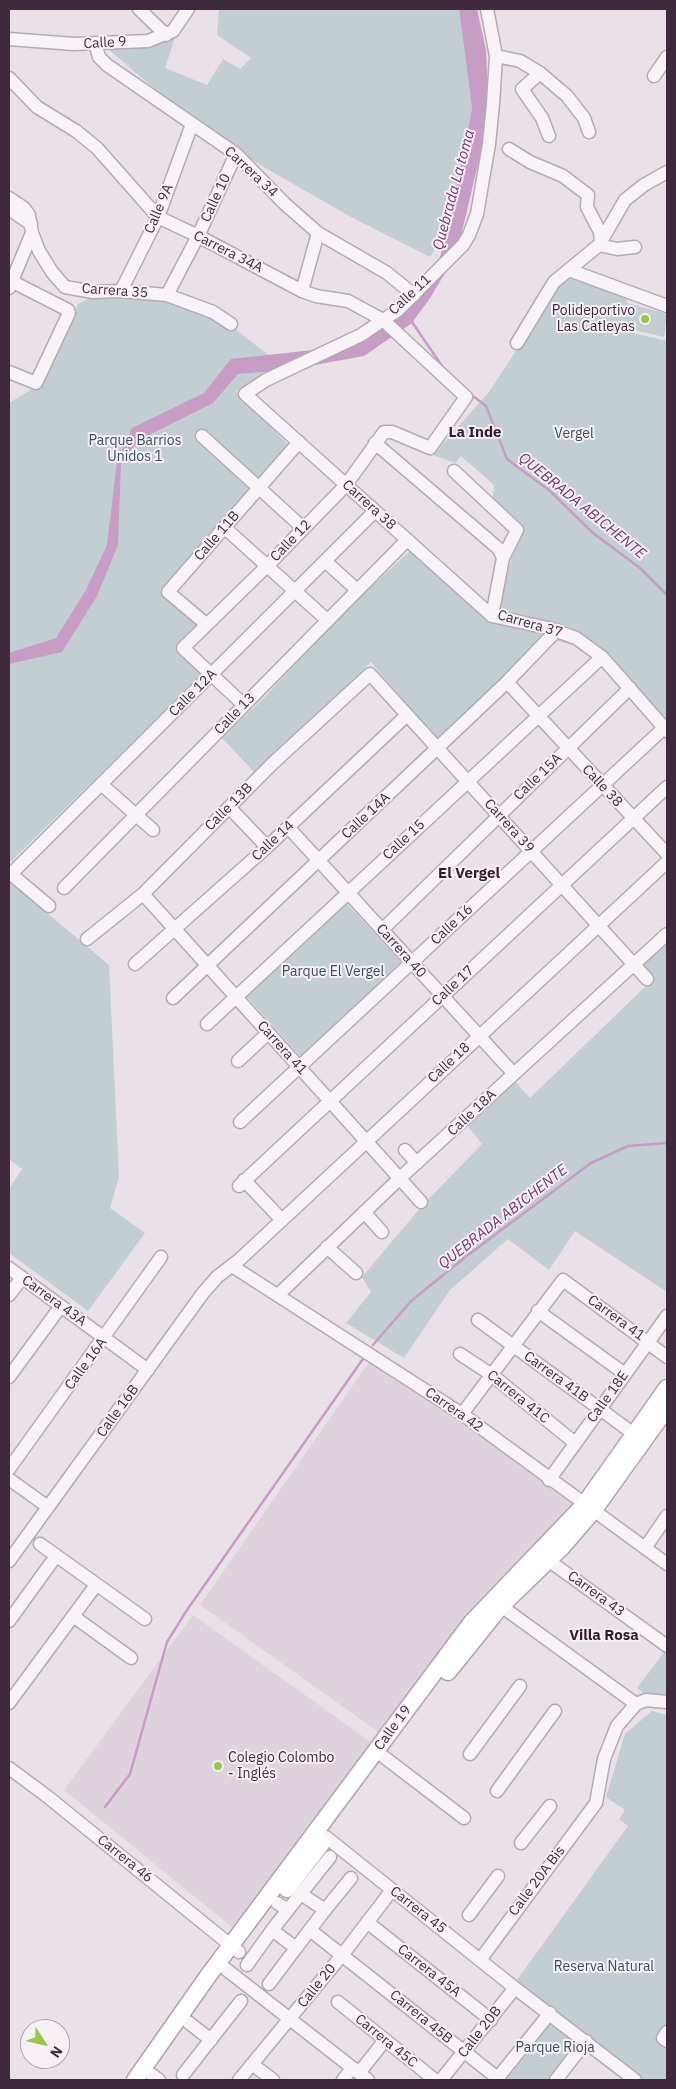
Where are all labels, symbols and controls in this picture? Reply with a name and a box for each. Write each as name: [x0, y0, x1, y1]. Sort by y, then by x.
street label: Calle 9: [83, 33, 127, 53]
water label: Quebrada La toma: [429, 128, 479, 252]
street label: Carrera 34: [221, 143, 281, 201]
street label: Calle 10: [198, 171, 234, 225]
street label: Calle 9A: [141, 182, 177, 236]
street label: Carrera 34A: [190, 227, 266, 277]
street label: Calle 11: [385, 271, 435, 319]
street label: Carrera 35: [81, 280, 149, 302]
place label: Polideportivo Las Catleyas: [552, 303, 635, 336]
marker: Polideportivo Las Catleyas: [639, 313, 651, 325]
district label: La Inde: [448, 424, 502, 442]
park label: Vergel: [554, 426, 594, 442]
park label: Parque Barrios Unidos 1: [89, 433, 181, 466]
water label: QUEBRADA ABICHENTE: [515, 449, 649, 563]
street label: Carrera 38: [339, 476, 399, 534]
street label: Calle 11B: [191, 508, 243, 564]
street label: Calle 12: [267, 517, 315, 565]
street label: Carrera 37: [496, 607, 564, 641]
street label: Calle 12A: [166, 666, 220, 720]
street label: Calle 13: [211, 690, 259, 738]
street label: Calle 15A: [510, 750, 566, 804]
street label: Calle 38: [578, 761, 626, 811]
street label: Calle 13B: [202, 780, 256, 834]
street label: Calle 14A: [338, 789, 394, 843]
street label: Carrera 39: [480, 796, 538, 856]
street label: Calle 15: [379, 816, 429, 864]
street label: Calle 14: [248, 817, 298, 865]
district label: El Vergel: [438, 865, 500, 883]
street label: Calle 16: [427, 901, 477, 949]
street label: Carrera 40: [372, 921, 430, 981]
street label: Calle 17: [428, 962, 478, 1010]
park label: Parque El Vergel: [282, 964, 384, 980]
street label: Carrera 41: [253, 1018, 311, 1078]
street label: Calle 18: [424, 1039, 474, 1087]
street label: Calle 18A: [444, 1086, 500, 1140]
water label: QUEBRADA ABICHENTE: [435, 1161, 571, 1273]
street label: Carrera 43A: [18, 1272, 90, 1330]
street label: Carrera 41: [584, 1292, 648, 1344]
street label: Calle 16A: [61, 1335, 111, 1393]
street label: Carrera 41B: [520, 1348, 592, 1406]
street label: Carrera 41C: [483, 1367, 553, 1427]
street label: Calle 18E: [584, 1368, 632, 1426]
street label: Calle 16B: [93, 1382, 143, 1440]
street label: Carrera 42: [422, 1384, 486, 1436]
street label: Carrera 43: [564, 1568, 628, 1620]
district label: Villa Rosa: [569, 1627, 639, 1645]
street label: Calle 19: [371, 1702, 415, 1754]
place label: Colegio Colombo - Inglés: [228, 1750, 334, 1782]
marker: Colegio Colombo - Inglés: [212, 1760, 224, 1772]
street label: Carrera 46: [94, 1831, 156, 1887]
street label: Calle 20A Bis: [505, 1843, 569, 1919]
street label: Carrera 45: [387, 1883, 449, 1937]
street label: Carrera 45A: [394, 1941, 464, 2001]
park label: Reserva Natural: [554, 1959, 654, 1975]
street label: Calle 20: [294, 1961, 340, 2011]
street label: Carrera 45B: [386, 1987, 456, 2047]
street label: Calle 20B: [455, 2003, 505, 2061]
street label: Carrera 45C: [351, 2011, 421, 2071]
north arrow: [20, 2019, 70, 2069]
park label: Parque Rioja: [515, 2040, 595, 2056]
text: N: [46, 2043, 67, 2061]

